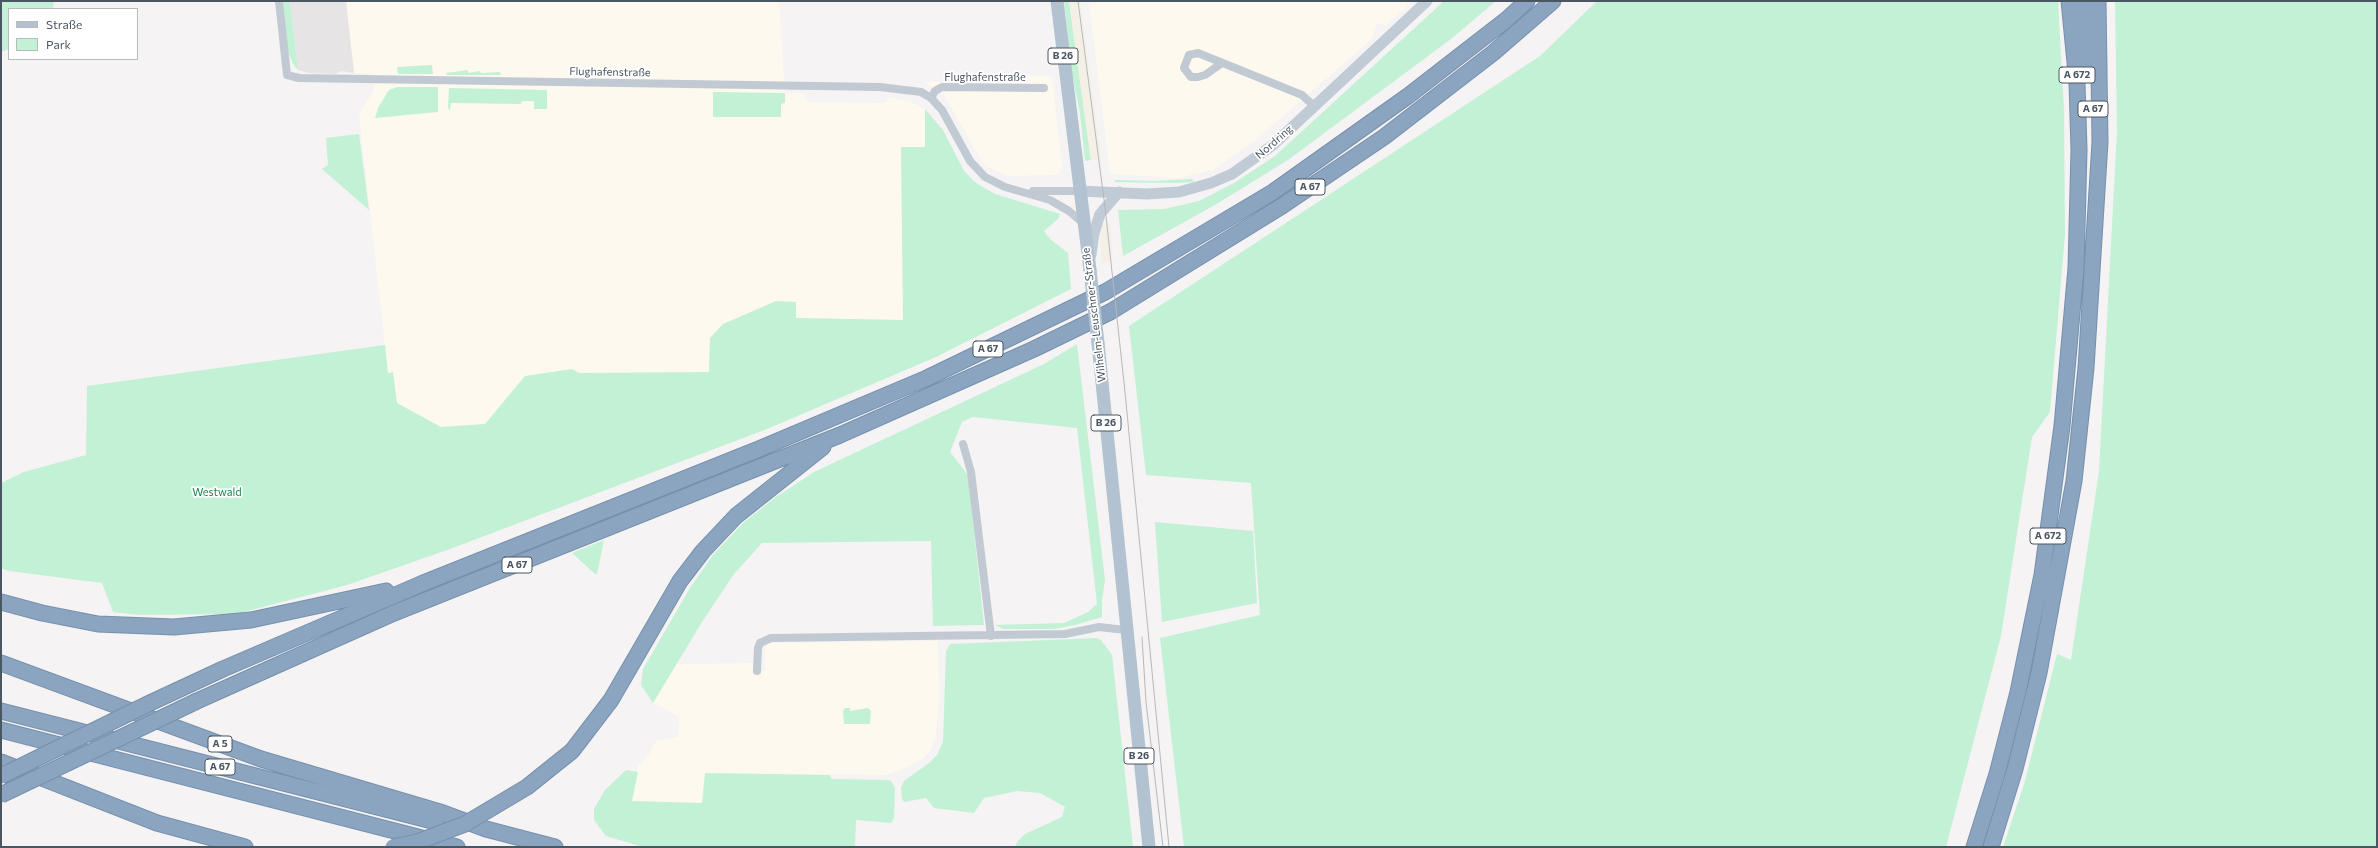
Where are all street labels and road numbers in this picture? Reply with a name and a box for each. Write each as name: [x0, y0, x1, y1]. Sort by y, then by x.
road number: B 26: [1048, 48, 1078, 64]
street label: Flughafenstraße: [569, 65, 651, 79]
road number: A 672: [2059, 67, 2095, 83]
street label: Flughafenstraße: [944, 70, 1026, 84]
road number: A 67: [2078, 101, 2108, 117]
street label: Nordring: [1253, 122, 1295, 162]
road number: A 67: [1295, 179, 1325, 195]
street label: Wilhelm-Leuschner-Straße: [1079, 247, 1109, 383]
road number: A 67: [973, 341, 1003, 357]
road number: B 26: [1091, 415, 1121, 431]
road number: A 672: [2030, 528, 2066, 544]
road number: A 67: [502, 557, 532, 573]
road number: A 5: [208, 736, 232, 752]
road number: B 26: [1124, 748, 1154, 764]
road number: A 67: [205, 759, 235, 775]

